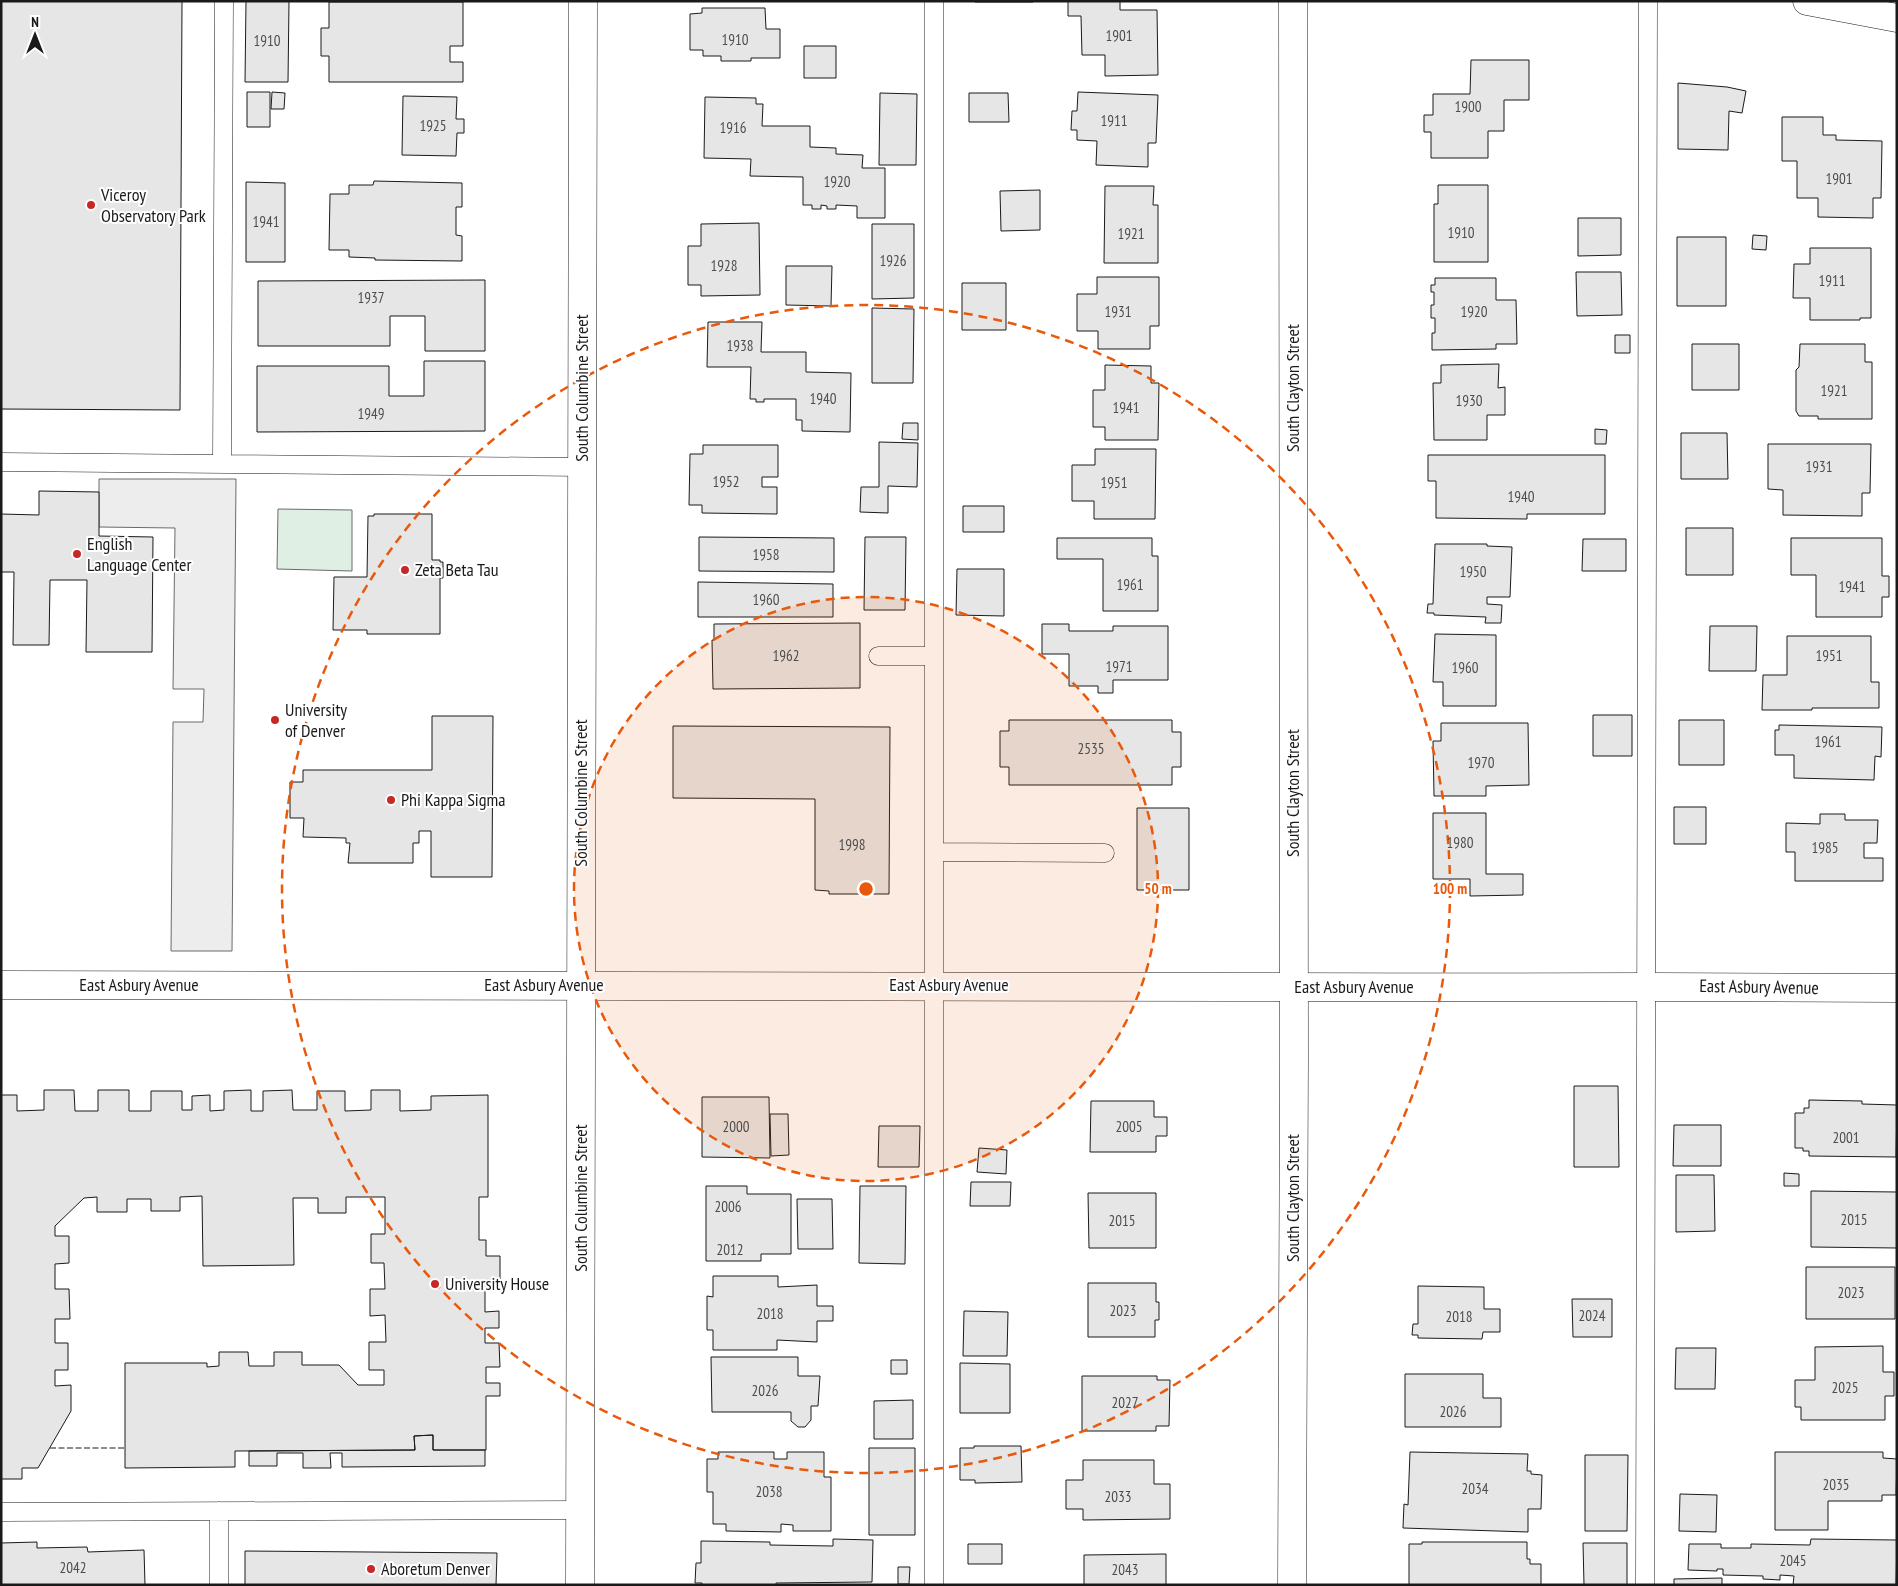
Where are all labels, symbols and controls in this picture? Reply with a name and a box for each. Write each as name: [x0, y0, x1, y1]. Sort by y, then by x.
north arrow: [10, 10, 60, 60]
text: N: [31, 13, 39, 31]
house number: 1901: [1105, 26, 1133, 45]
house number: 1910: [721, 30, 749, 49]
house number: 1910: [253, 31, 281, 50]
house number: 1900: [1454, 97, 1482, 116]
house number: 1911: [1100, 111, 1128, 130]
house number: 1925: [419, 116, 447, 135]
house number: 1916: [719, 118, 747, 137]
house number: 1901: [1825, 169, 1853, 188]
house number: 1920: [823, 172, 851, 191]
place label: Viceroy Observatory Park: [100, 183, 206, 227]
marker: Viceroy Observatory Park: [85, 199, 97, 211]
house number: 1941: [252, 212, 280, 231]
house number: 1910: [1447, 223, 1475, 242]
house number: 1921: [1117, 224, 1145, 243]
house number: 1926: [879, 251, 907, 270]
house number: 1928: [710, 256, 738, 275]
house number: 1911: [1818, 271, 1846, 290]
house number: 1937: [357, 288, 385, 307]
house number: 1931: [1104, 302, 1132, 321]
house number: 1920: [1460, 302, 1488, 321]
street label: South Columbine Street: [570, 314, 593, 462]
street label: South Clayton Street: [1281, 324, 1304, 452]
house number: 1938: [726, 336, 754, 355]
house number: 1921: [1820, 381, 1848, 400]
house number: 1940: [809, 389, 837, 408]
house number: 1930: [1455, 391, 1483, 410]
house number: 1941: [1112, 398, 1140, 417]
house number: 1949: [357, 404, 385, 423]
house number: 1931: [1805, 457, 1833, 476]
house number: 1952: [712, 472, 740, 491]
house number: 1951: [1100, 473, 1128, 492]
house number: 1940: [1507, 487, 1535, 506]
place label: English Language Center: [87, 532, 191, 576]
house number: 1958: [752, 545, 780, 564]
marker: English Language Center: [71, 548, 83, 560]
place label: Zeta Beta Tau: [415, 558, 499, 581]
house number: 1950: [1459, 562, 1487, 581]
marker: Zeta Beta Tau: [399, 564, 411, 576]
house number: 1961: [1116, 575, 1144, 594]
house number: 1941: [1838, 577, 1866, 596]
house number: 1960: [752, 590, 780, 609]
house number: 1962: [772, 646, 800, 665]
house number: 1951: [1815, 646, 1843, 665]
house number: 1971: [1105, 657, 1133, 676]
house number: 1960: [1451, 658, 1479, 677]
place label: University of Denver: [285, 698, 347, 742]
marker: University of Denver: [269, 714, 281, 726]
street label: South Columbine Street: [569, 719, 592, 867]
street label: South Clayton Street: [1281, 729, 1304, 857]
house number: 1961: [1814, 732, 1842, 751]
house number: 2535: [1077, 739, 1105, 758]
house number: 1970: [1467, 753, 1495, 772]
place label: Phi Kappa Sigma: [401, 788, 505, 811]
marker: Phi Kappa Sigma: [385, 794, 397, 806]
house number: 1980: [1446, 833, 1474, 852]
house number: 1998: [838, 835, 866, 854]
house number: 1985: [1811, 838, 1839, 857]
text: 50 m: [1144, 879, 1172, 898]
text: 100 m: [1433, 879, 1467, 898]
centre of rings: [857, 880, 875, 898]
street label: East Asbury Avenue: [79, 973, 199, 996]
street label: East Asbury Avenue: [484, 973, 604, 996]
street label: East Asbury Avenue: [889, 973, 1009, 996]
street label: East Asbury Avenue: [1699, 974, 1819, 999]
street label: East Asbury Avenue: [1294, 975, 1414, 998]
house number: 2000: [722, 1117, 750, 1136]
house number: 2005: [1115, 1117, 1143, 1136]
street label: South Columbine Street: [569, 1124, 592, 1272]
house number: 2001: [1832, 1128, 1860, 1147]
street label: South Clayton Street: [1281, 1134, 1304, 1262]
house number: 2006: [714, 1197, 742, 1216]
house number: 2015: [1840, 1210, 1868, 1229]
house number: 2015: [1108, 1211, 1136, 1230]
house number: 2012: [716, 1240, 744, 1259]
place label: University House: [445, 1272, 549, 1295]
marker: University House: [429, 1278, 441, 1290]
house number: 2023: [1837, 1283, 1865, 1302]
house number: 2023: [1109, 1301, 1137, 1320]
house number: 2018: [756, 1304, 784, 1323]
house number: 2024: [1578, 1306, 1606, 1325]
house number: 2018: [1445, 1307, 1473, 1326]
house number: 2025: [1831, 1378, 1859, 1397]
house number: 2026: [751, 1381, 779, 1400]
house number: 2027: [1111, 1393, 1139, 1412]
house number: 2026: [1439, 1402, 1467, 1421]
house number: 2035: [1822, 1475, 1850, 1494]
house number: 2034: [1461, 1479, 1489, 1498]
house number: 2038: [755, 1482, 783, 1501]
house number: 2033: [1104, 1487, 1132, 1506]
house number: 2045: [1779, 1551, 1807, 1570]
place label: Aboretum Denver: [381, 1557, 490, 1580]
house number: 2042: [59, 1558, 87, 1577]
house number: 2043: [1111, 1560, 1139, 1579]
marker: Aboretum Denver: [365, 1563, 377, 1575]

